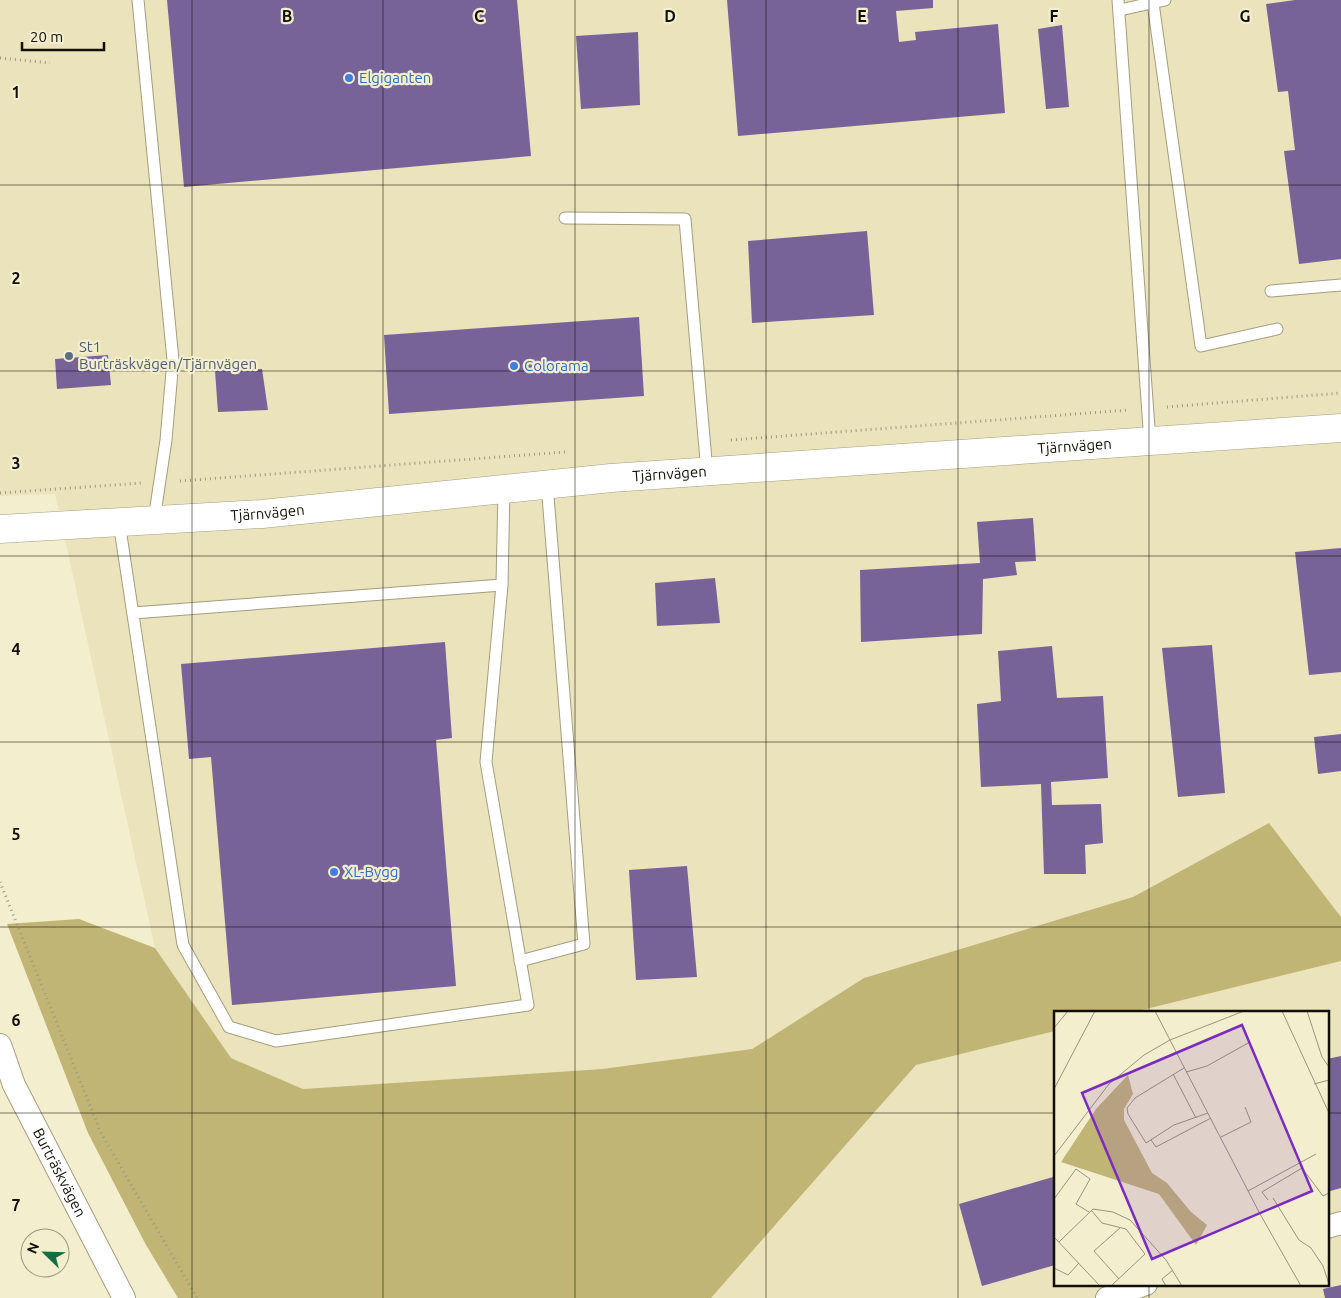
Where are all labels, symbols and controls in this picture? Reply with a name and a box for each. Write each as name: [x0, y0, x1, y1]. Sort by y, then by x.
text: B: [282, 7, 292, 25]
text: C: [474, 7, 484, 25]
text: D: [664, 7, 676, 25]
text: E: [857, 7, 867, 25]
text: F: [1050, 7, 1059, 25]
text: G: [1239, 7, 1251, 25]
scale bar: [22, 20, 105, 52]
text: 20 m: [30, 28, 63, 45]
place label: Elgiganten: [359, 69, 431, 86]
marker: Elgiganten: [343, 72, 355, 84]
text: 1: [11, 83, 21, 101]
text: 2: [11, 269, 21, 287]
place label: St1 Burträskvägen/Tjärnvägen: [79, 338, 257, 372]
marker: St1 Burträskvägen/Tjärnvägen: [63, 350, 75, 362]
place label: Colorama: [524, 357, 589, 374]
marker: Colorama: [508, 360, 520, 372]
street label: Tjärnvägen: [1037, 435, 1112, 457]
text: 3: [11, 454, 21, 472]
street label: Tjärnvägen: [632, 462, 707, 485]
street label: Tjärnvägen: [230, 501, 305, 524]
text: 4: [11, 640, 21, 658]
text: 5: [11, 825, 21, 843]
place label: XL-Bygg: [344, 863, 398, 880]
marker: XL-Bygg: [328, 866, 340, 878]
text: 6: [11, 1011, 21, 1029]
inset map: [1054, 1011, 1328, 1286]
street label: Burträskvägen: [30, 1125, 90, 1220]
text: 7: [11, 1196, 21, 1214]
north arrow: [20, 1228, 70, 1278]
text: N: [24, 1240, 42, 1256]

